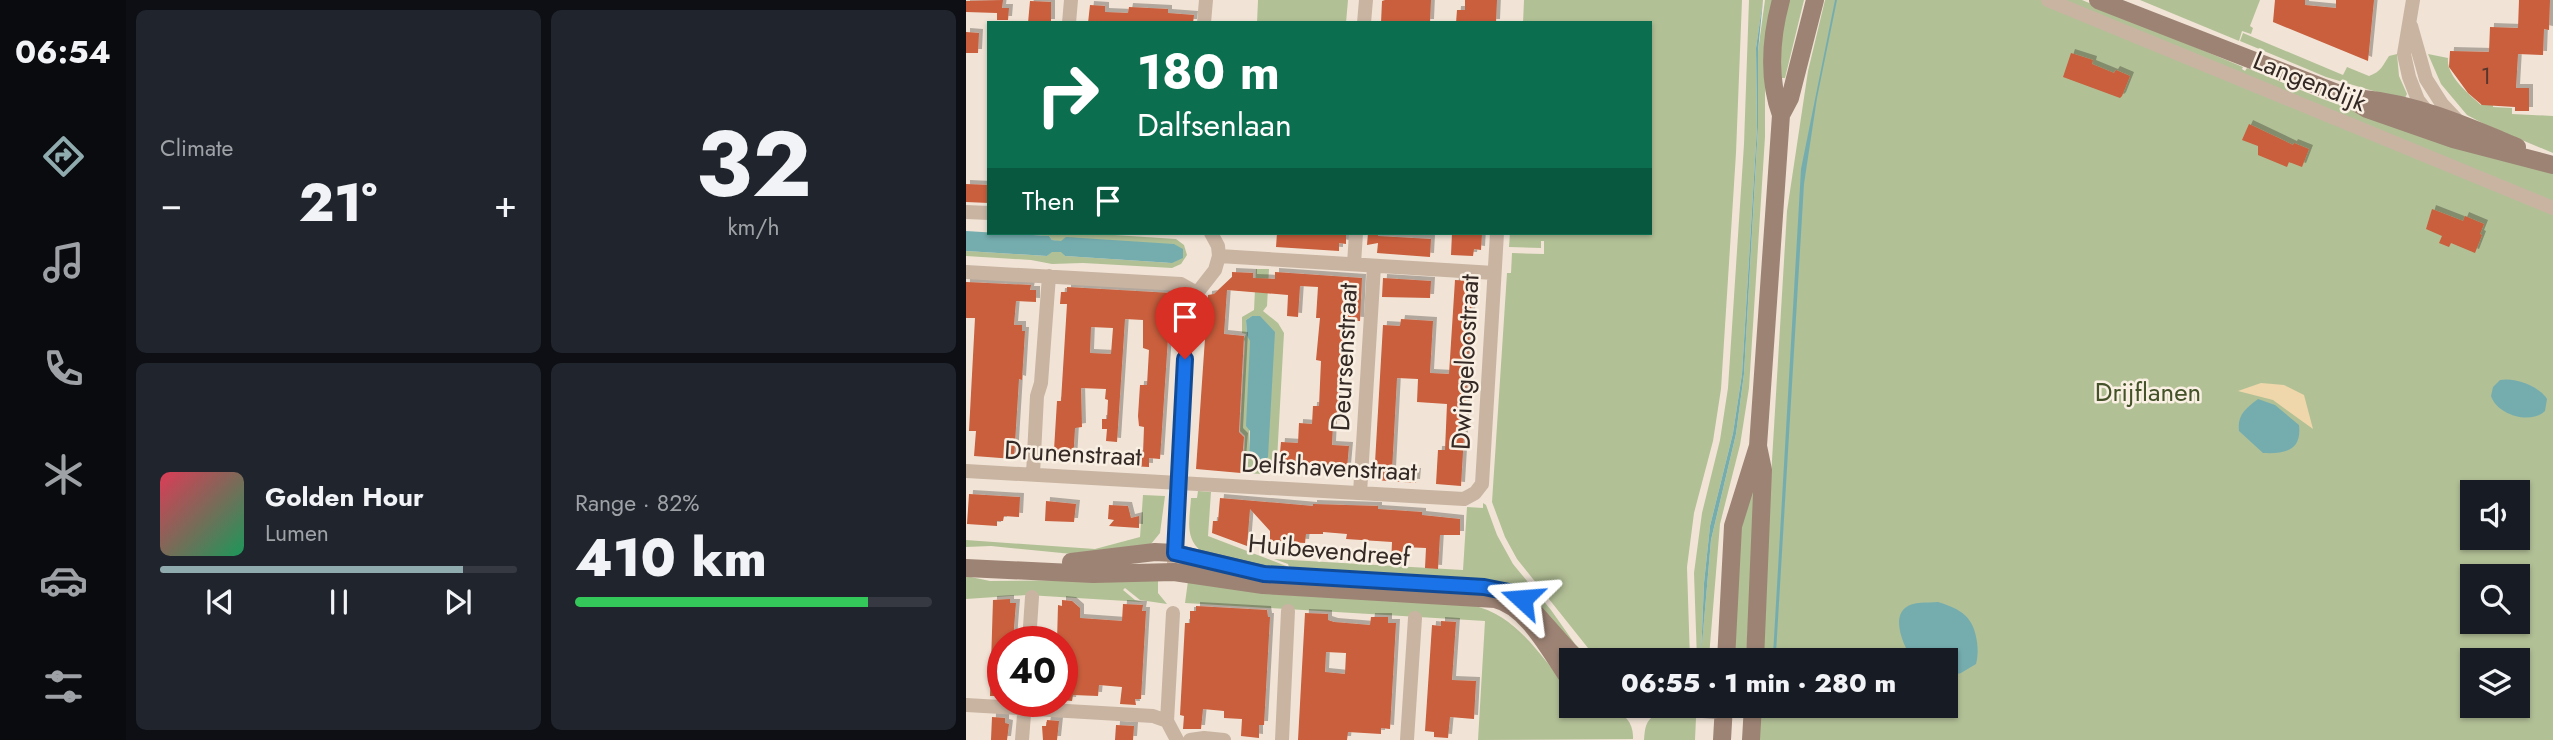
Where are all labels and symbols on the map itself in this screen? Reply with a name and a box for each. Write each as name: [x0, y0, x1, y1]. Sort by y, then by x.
street label: Langendijk: [2248, 41, 2373, 121]
house number: 1: [2481, 59, 2491, 93]
street label: Dwingeloostraat: [1441, 273, 1489, 451]
street label: Deursenstraat: [1321, 281, 1367, 432]
pin: [1155, 287, 1215, 359]
park label: Drijflanen: [2095, 373, 2201, 411]
street label: Drunenstraat: [1003, 430, 1144, 476]
street label: Delfshavenstraat: [1240, 443, 1419, 491]
street label: Huibevendreef: [1246, 524, 1412, 576]
position arrow: [1485, 562, 1559, 636]
speed limit sign: 40: [987, 626, 1078, 717]

